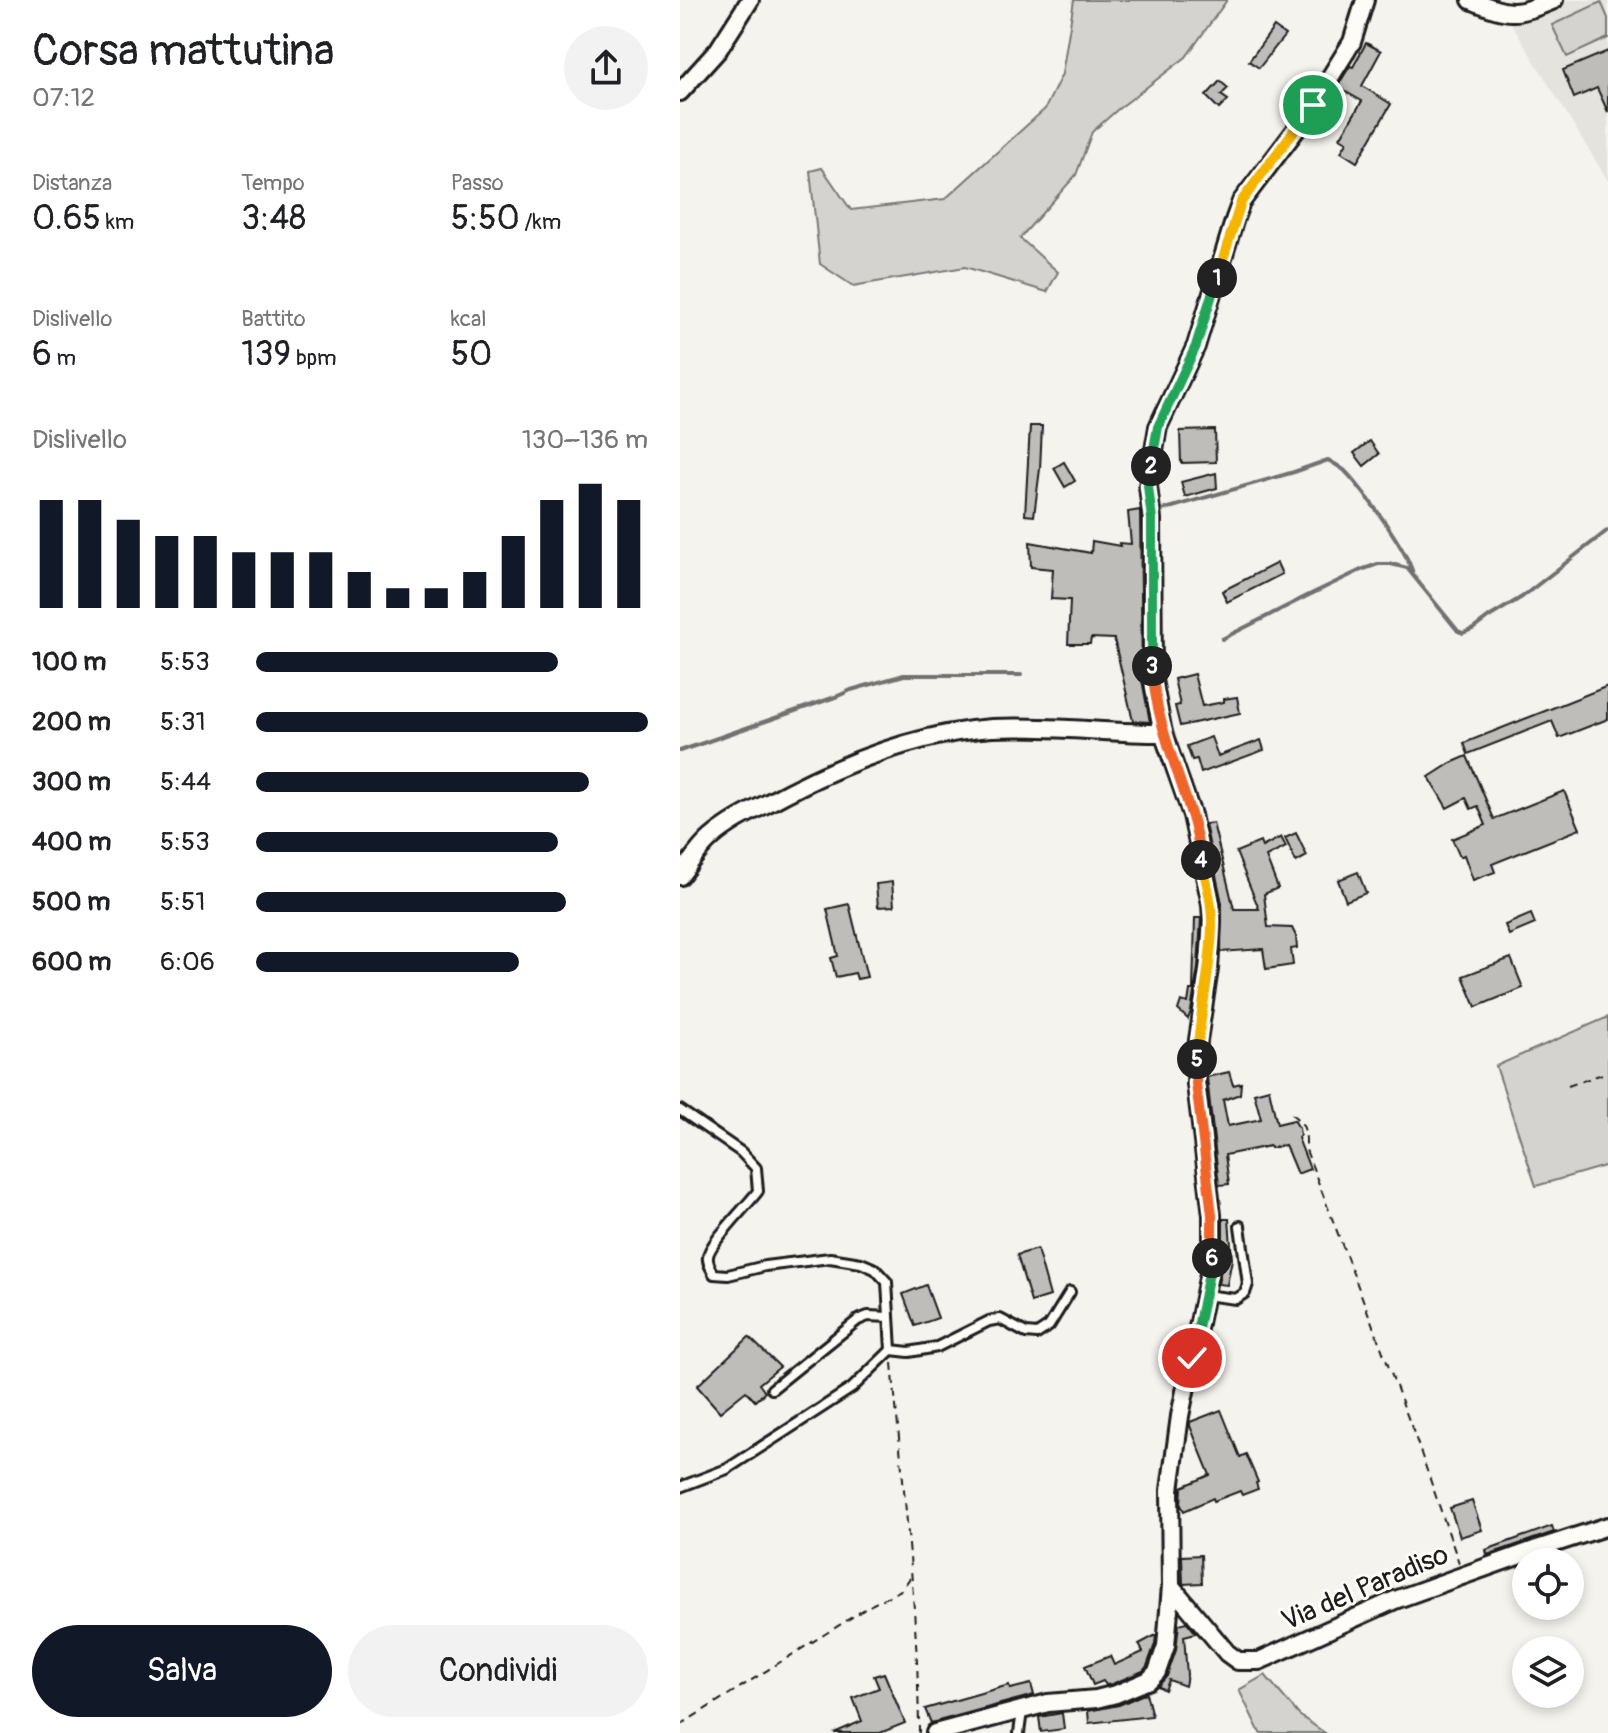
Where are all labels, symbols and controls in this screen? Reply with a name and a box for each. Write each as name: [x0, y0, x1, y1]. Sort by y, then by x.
text: Corsa mattutina: [32, 24, 334, 79]
button: share: [564, 26, 648, 110]
pin: [1279, 71, 1347, 139]
text: 07:12: [32, 82, 95, 114]
icon: arrive: [1291, 83, 1335, 127]
text: Distanza: [32, 169, 112, 197]
text: Tempo: [241, 169, 305, 197]
text: Passo: [451, 169, 504, 197]
text: 0.65: [32, 197, 101, 240]
text: 3:48: [241, 197, 306, 240]
text: 5:50: [451, 197, 520, 240]
text: km: [101, 208, 134, 236]
text: /km: [520, 208, 561, 236]
pin: 1: [1197, 258, 1237, 298]
text: 1: [1213, 264, 1221, 292]
text: Dislivello: [32, 305, 112, 333]
text: Battito: [241, 305, 306, 333]
text: kcal: [451, 305, 486, 333]
text: 6: [32, 333, 52, 376]
text: 139: [241, 333, 291, 376]
text: 50: [451, 333, 492, 376]
text: m: [52, 344, 76, 372]
text: bpm: [291, 344, 337, 372]
text: Dislivello: [32, 424, 127, 456]
text: 130–136 m: [522, 424, 648, 456]
pin: 2: [1131, 446, 1171, 486]
text: 2: [1145, 452, 1157, 480]
text: 100 m: [32, 646, 106, 678]
text: 5:53: [160, 646, 210, 678]
pin: 3: [1132, 646, 1172, 686]
text: 3: [1146, 652, 1158, 680]
text: 200 m: [32, 706, 111, 738]
text: 5:31: [160, 706, 206, 738]
text: 300 m: [32, 766, 111, 798]
text: 5:44: [160, 766, 211, 798]
text: 400 m: [32, 826, 111, 858]
text: 5:53: [160, 826, 210, 858]
pin: 4: [1181, 840, 1221, 880]
text: 4: [1195, 846, 1207, 874]
text: 500 m: [32, 886, 110, 918]
text: 5:51: [160, 886, 205, 918]
text: 600 m: [32, 946, 111, 978]
text: 6:06: [160, 946, 215, 978]
pin: 5: [1177, 1039, 1217, 1079]
text: 5: [1191, 1045, 1203, 1073]
pin: 6: [1192, 1238, 1232, 1278]
text: 6: [1206, 1244, 1218, 1272]
pin: [1158, 1324, 1226, 1392]
icon: check: [1170, 1336, 1214, 1380]
street label: Via del Paradiso: [1276, 1537, 1454, 1639]
map controls: [1512, 1548, 1584, 1708]
button: locate: [1512, 1548, 1584, 1620]
button: Salva: [32, 1625, 332, 1717]
button: Condividi: [348, 1625, 648, 1717]
button: layers: [1512, 1636, 1584, 1708]

